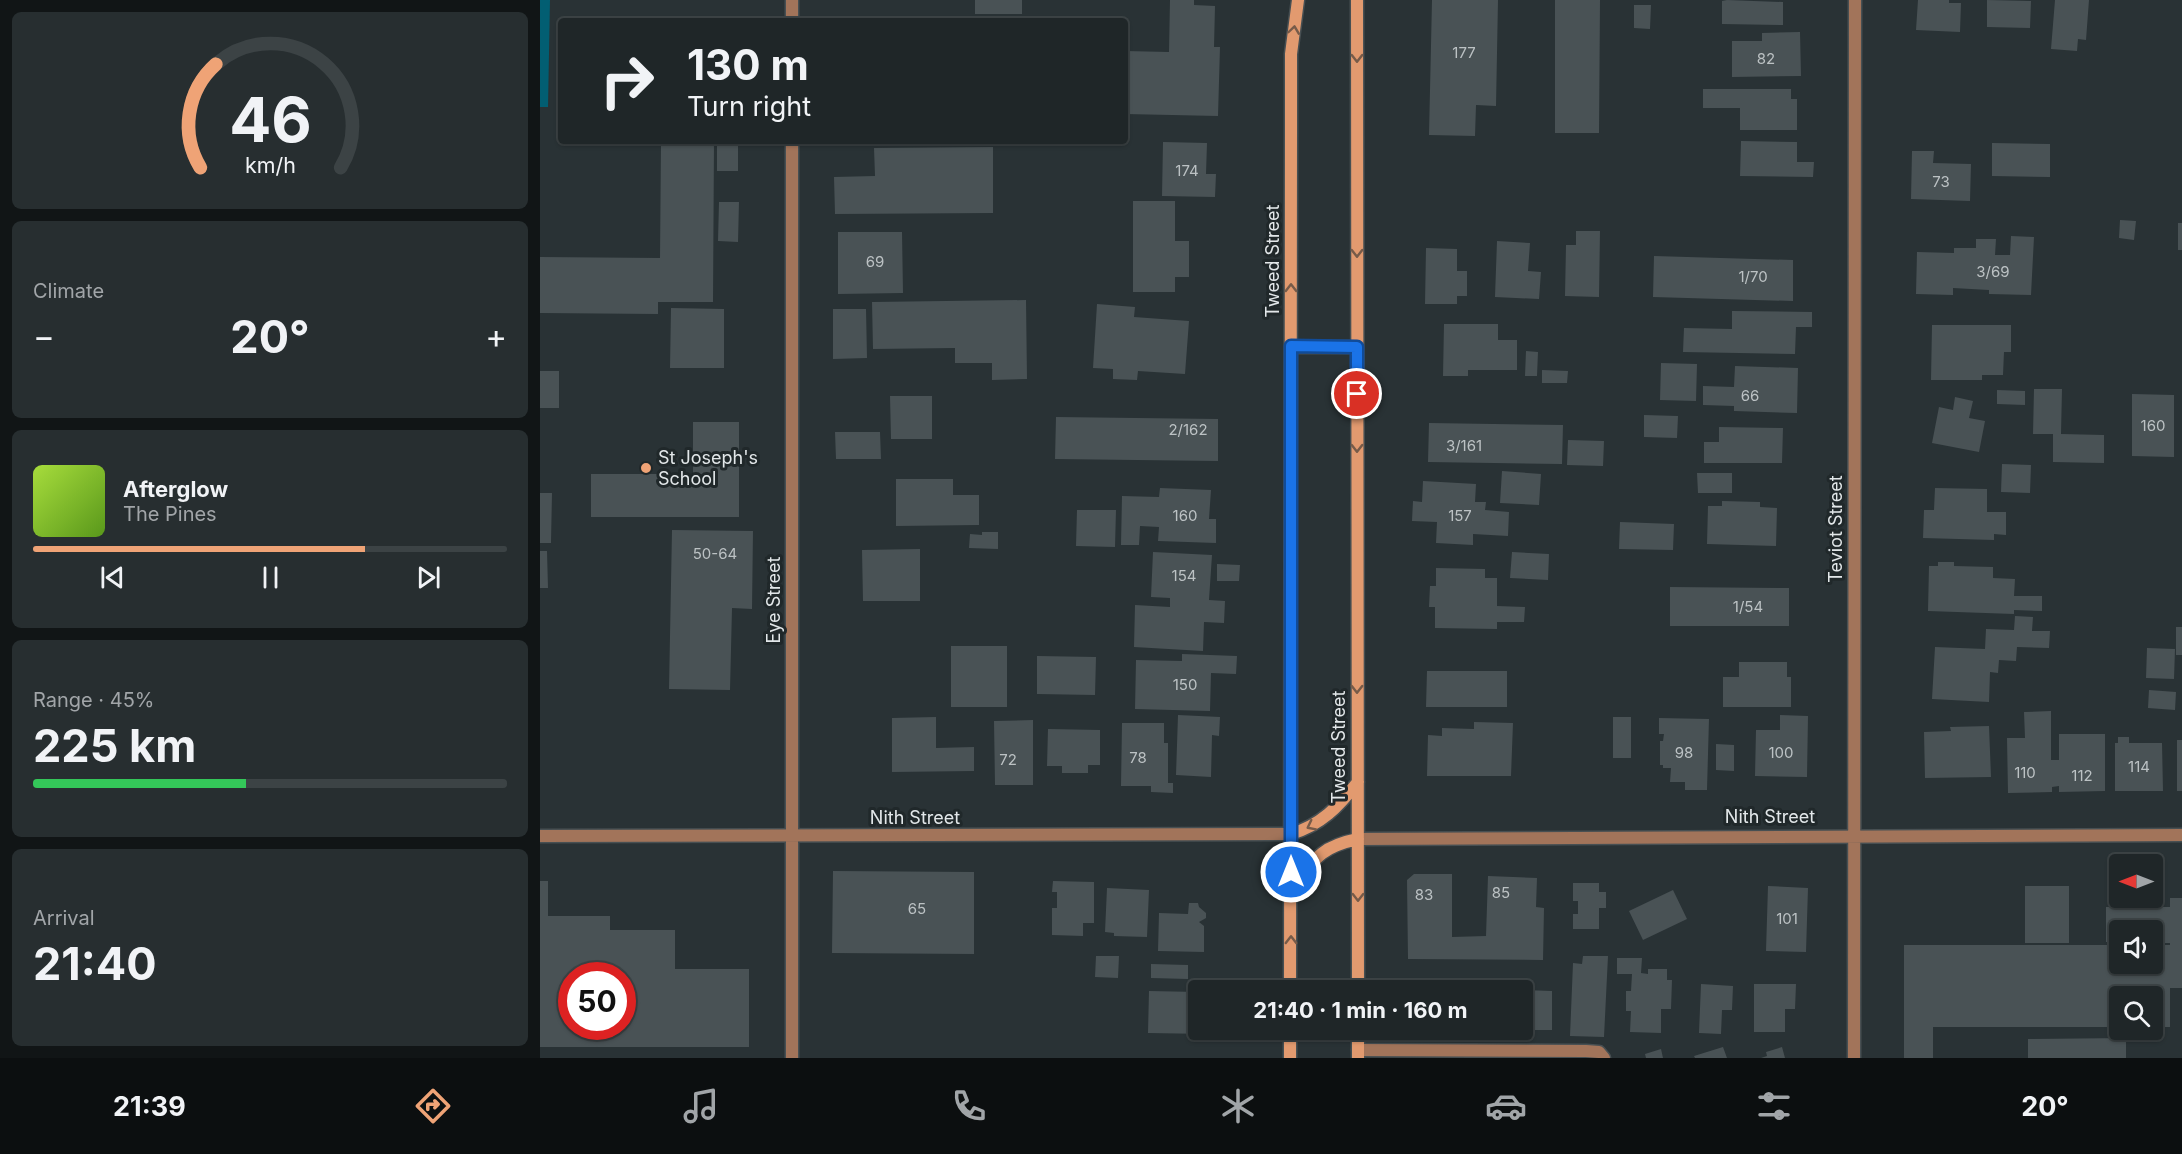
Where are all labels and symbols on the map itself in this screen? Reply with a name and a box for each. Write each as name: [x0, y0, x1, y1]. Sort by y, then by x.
one-way arrow: [1288, 26, 1300, 35]
house number: 177: [1452, 43, 1476, 62]
house number: 82: [1757, 49, 1775, 68]
one-way arrow: [1351, 54, 1363, 63]
house number: 174: [1175, 161, 1199, 180]
house number: 73: [1932, 172, 1950, 191]
street label: Tweed Street: [1262, 205, 1283, 317]
one-way arrow: [1351, 249, 1363, 258]
house number: 69: [866, 252, 884, 271]
house number: 3/69: [1976, 262, 2010, 281]
house number: 1/70: [1738, 267, 1768, 286]
one-way arrow: [1285, 284, 1297, 293]
pin: [1331, 368, 1382, 419]
house number: 66: [1741, 386, 1759, 405]
house number: 160: [2141, 416, 2165, 435]
house number: 2/162: [1168, 420, 1208, 439]
house number: 3/161: [1446, 436, 1482, 455]
one-way arrow: [1351, 444, 1363, 453]
place label: St Joseph's School: [658, 447, 758, 489]
marker: St Joseph's School: [639, 461, 653, 475]
street label: Teviot Street: [1825, 475, 1846, 583]
house number: 160: [1173, 506, 1197, 525]
house number: 157: [1448, 506, 1472, 525]
house number: 50-64: [693, 544, 737, 563]
street label: Eye Street: [763, 556, 784, 643]
house number: 154: [1172, 566, 1196, 585]
house number: 1/54: [1733, 597, 1763, 616]
house number: 150: [1173, 675, 1197, 694]
one-way arrow: [1351, 684, 1363, 693]
street label: Tweed Street: [1328, 691, 1349, 803]
house number: 98: [1675, 743, 1693, 762]
house number: 100: [1768, 743, 1794, 762]
house number: 78: [1129, 748, 1147, 767]
house number: 72: [999, 750, 1017, 769]
house number: 114: [2128, 757, 2150, 776]
house number: 110: [2014, 763, 2036, 782]
house number: 112: [2071, 766, 2093, 785]
street label: Nith Street: [1725, 806, 1815, 827]
street label: Nith Street: [870, 807, 960, 828]
one-way arrow: [1307, 819, 1318, 830]
position arrow: [1259, 840, 1323, 904]
north arrow: [2109, 854, 2163, 908]
house number: 85: [1492, 883, 1510, 902]
house number: 83: [1415, 885, 1433, 904]
one-way arrow: [1352, 893, 1364, 902]
house number: 65: [908, 899, 926, 918]
house number: 101: [1776, 909, 1798, 928]
one-way arrow: [1285, 936, 1297, 945]
speed limit sign: 50: [558, 962, 636, 1040]

